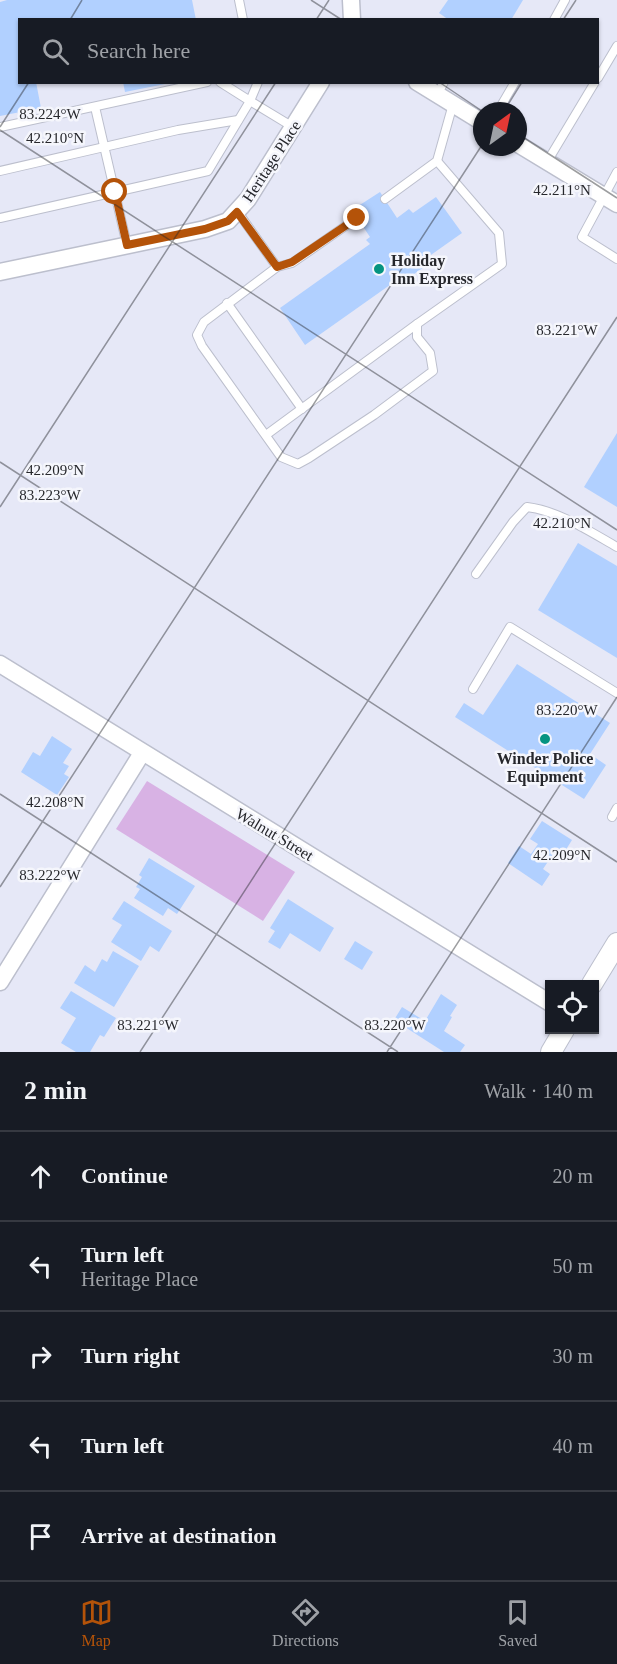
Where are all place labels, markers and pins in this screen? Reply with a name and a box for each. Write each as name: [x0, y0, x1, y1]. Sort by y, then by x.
place label: Holiday Inn Express: [391, 252, 473, 288]
marker: Holiday Inn Express: [372, 262, 386, 276]
marker: Winder Police Equipment: [538, 732, 552, 746]
place label: Winder Police Equipment: [497, 750, 593, 786]

